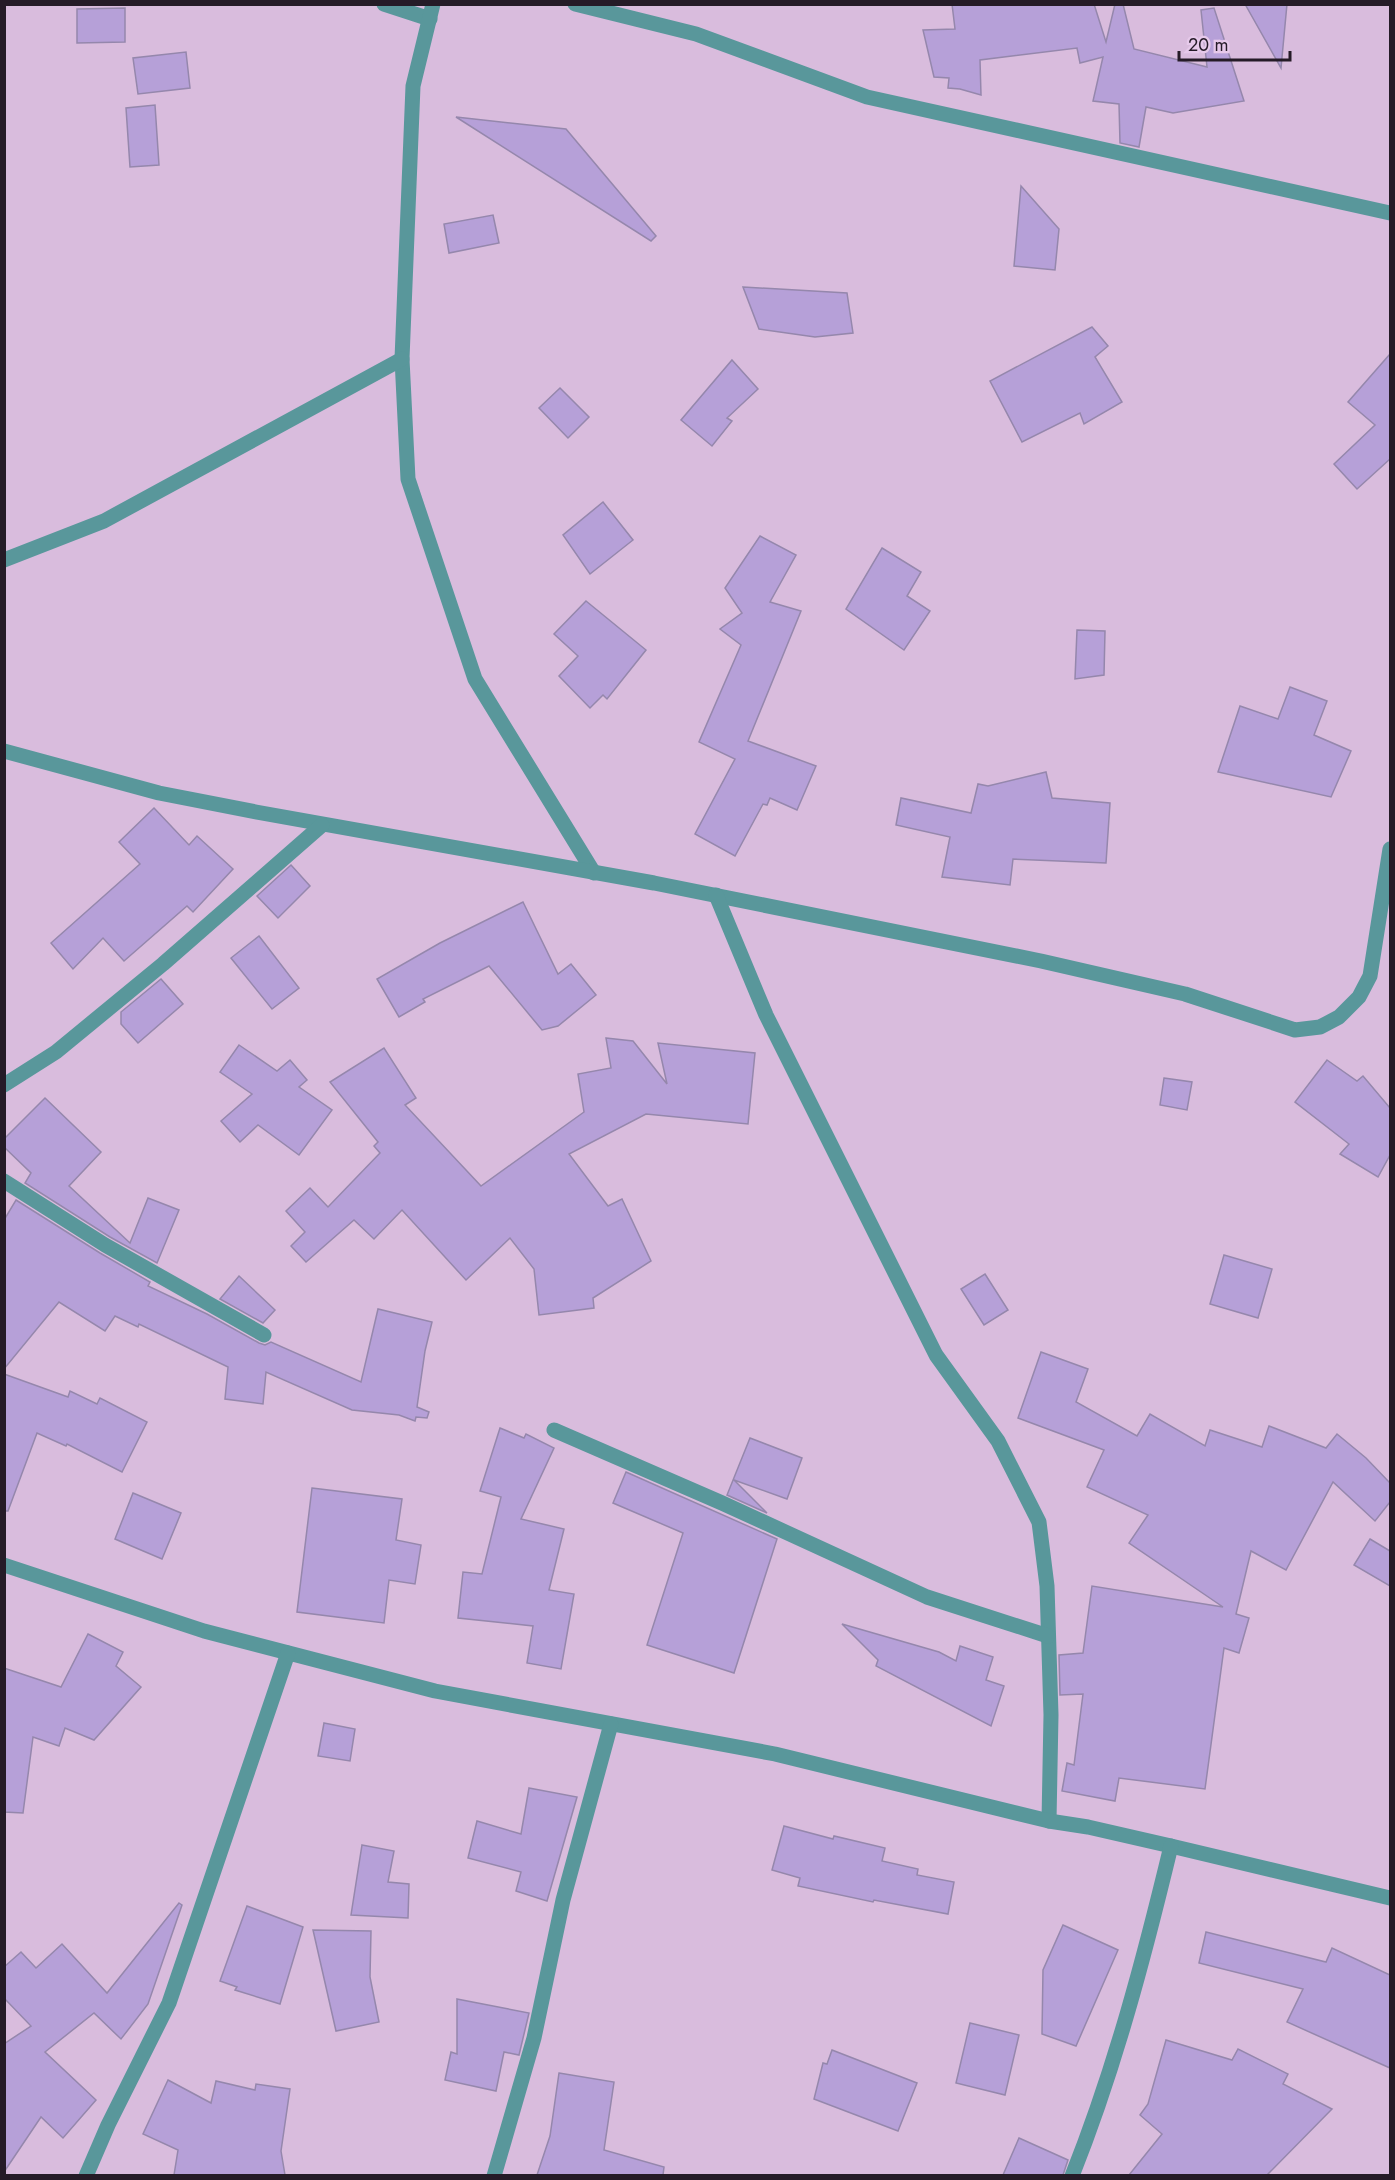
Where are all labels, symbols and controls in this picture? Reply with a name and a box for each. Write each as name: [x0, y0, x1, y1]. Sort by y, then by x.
scale bar: [1179, 24, 1290, 62]
text: 20 m: [1188, 32, 1228, 58]

